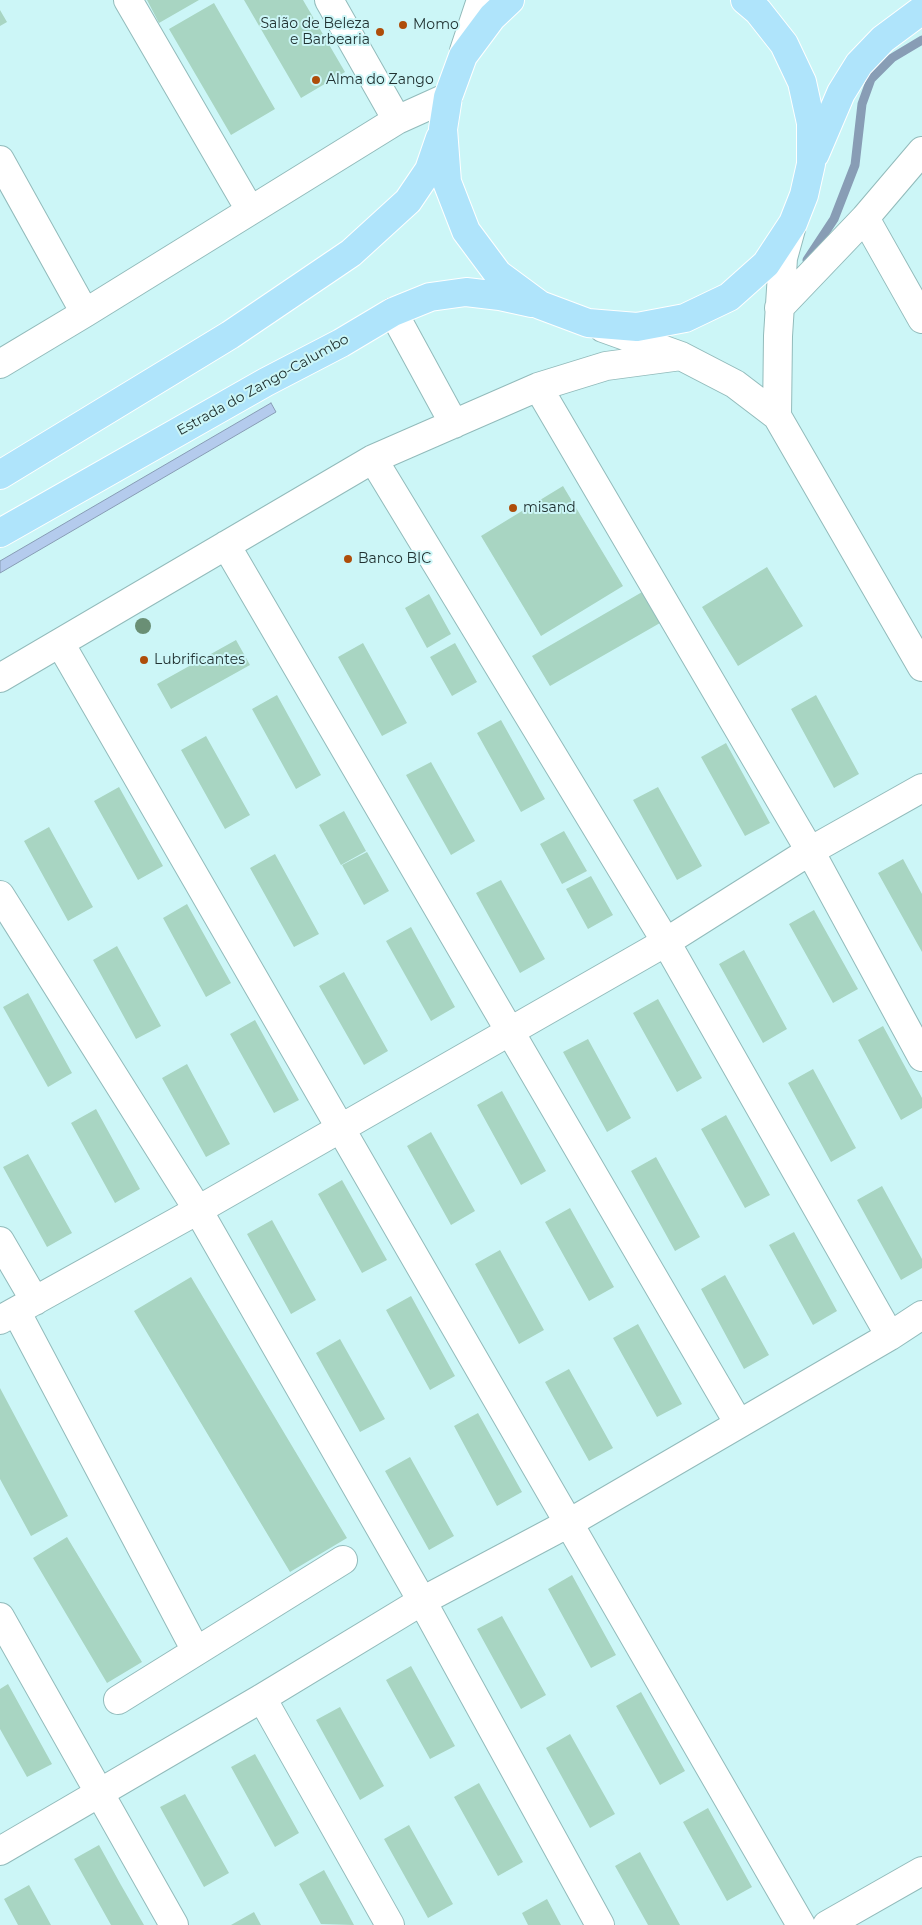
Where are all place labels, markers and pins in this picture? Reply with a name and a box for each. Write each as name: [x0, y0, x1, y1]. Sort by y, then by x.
place label: Salão de Beleza e Barbearia: [260, 16, 370, 48]
place label: Momo: [413, 17, 459, 33]
marker: Momo: [397, 19, 409, 31]
marker: Salão de Beleza e Barbearia: [374, 26, 386, 38]
place label: Alma do Zango: [326, 72, 434, 88]
marker: Alma do Zango: [310, 74, 322, 86]
place label: misand: [523, 500, 576, 516]
marker: misand: [507, 502, 519, 514]
place label: Banco BIC: [358, 551, 431, 567]
marker: Banco BIC: [342, 553, 354, 565]
place label: Lubrificantes: [154, 652, 245, 668]
marker: Lubrificantes: [138, 654, 150, 666]

